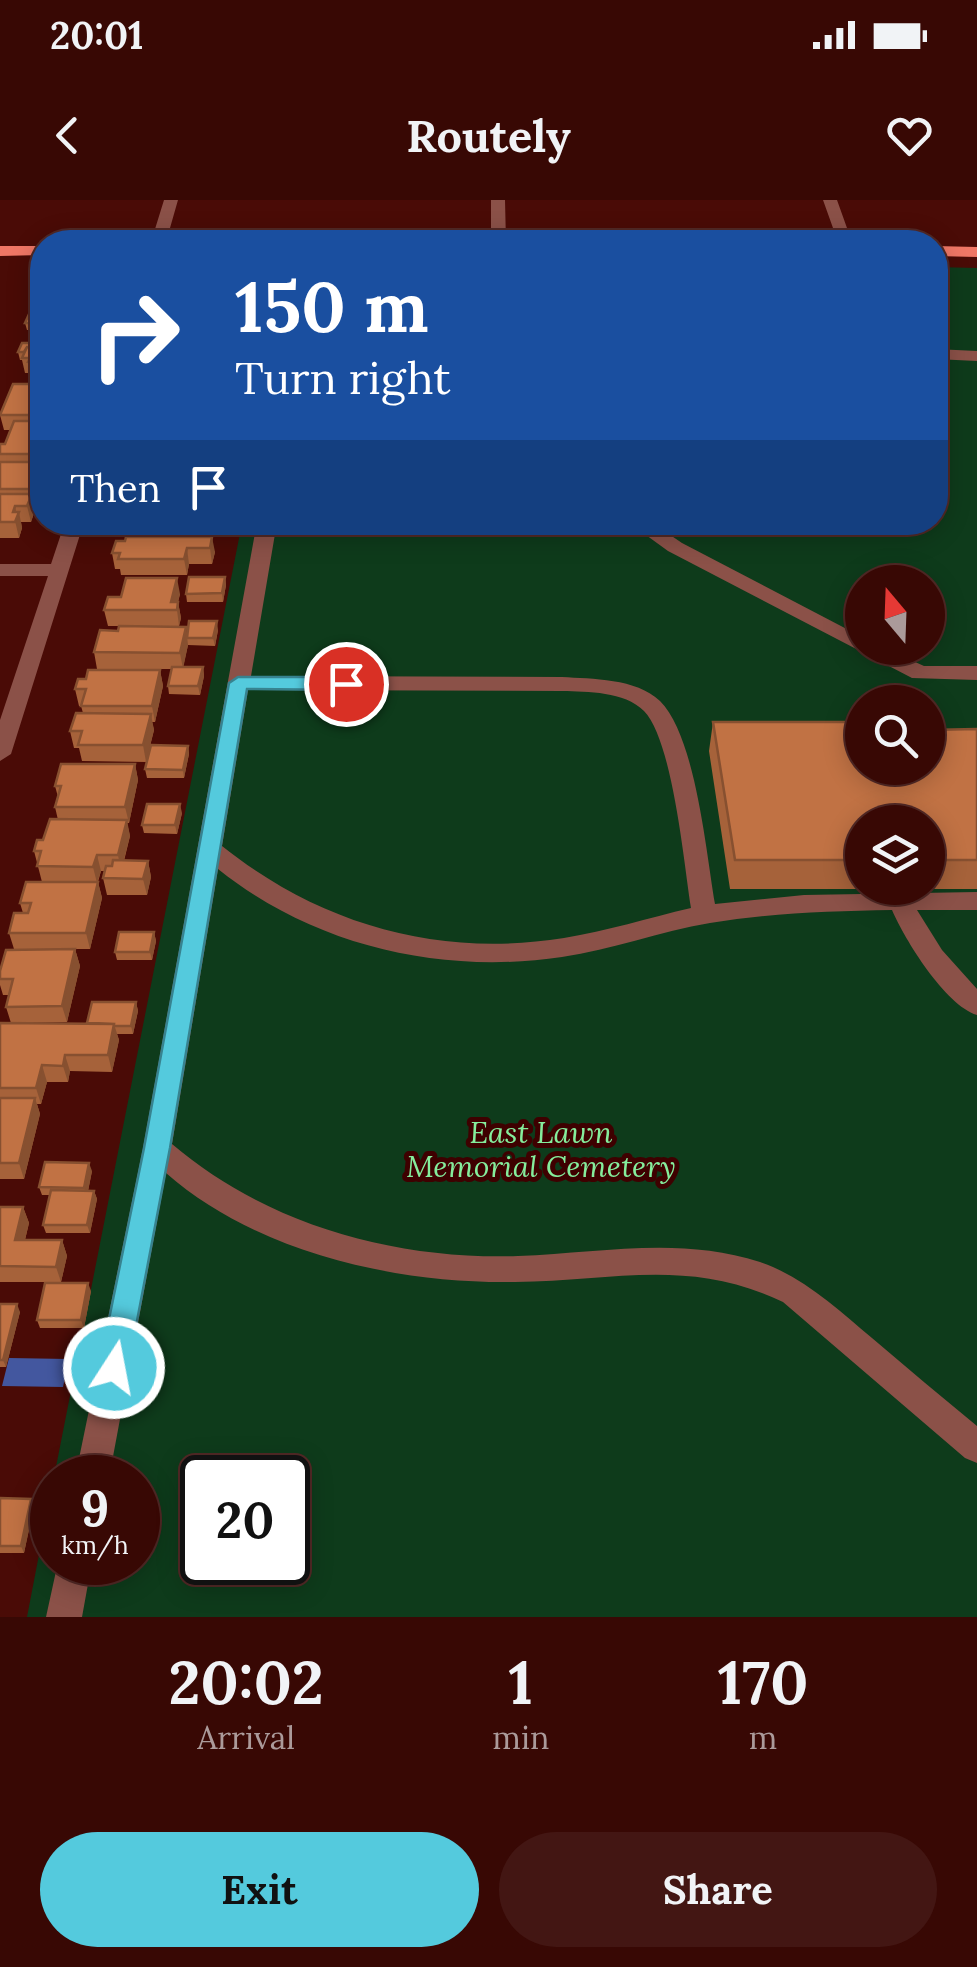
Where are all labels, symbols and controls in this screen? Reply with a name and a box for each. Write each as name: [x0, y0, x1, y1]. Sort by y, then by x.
text: 20:01: [50, 11, 144, 59]
text: Routely: [406, 107, 571, 164]
icon: back: [40, 108, 95, 163]
icon: heart: [882, 108, 937, 163]
text: 150 m: [235, 262, 429, 351]
icon: right: [70, 270, 200, 400]
text: Turn right: [235, 349, 451, 406]
icon: arrive: [181, 460, 236, 515]
text: Then: [70, 464, 161, 512]
north arrow: [845, 565, 945, 665]
map controls: [845, 565, 945, 905]
pin: [304, 642, 389, 727]
icon: arrive: [319, 657, 374, 712]
button: search: [845, 685, 945, 785]
button: layers: [845, 805, 945, 905]
park label: East Lawn Memorial Cemetery: [406, 1113, 676, 1185]
position arrow: [62, 1316, 166, 1420]
speed limit sign: 20: [180, 1455, 310, 1585]
text: 9: [81, 1476, 109, 1540]
text: km/h: [61, 1529, 129, 1561]
text: 20:02: [169, 1644, 324, 1720]
text: 1: [509, 1644, 533, 1720]
text: 170: [718, 1644, 808, 1720]
text: Arrival: [197, 1717, 295, 1758]
text: min: [492, 1717, 549, 1758]
text: m: [749, 1717, 777, 1758]
button: Exit: [40, 1832, 479, 1947]
button: Share: [499, 1832, 937, 1947]

